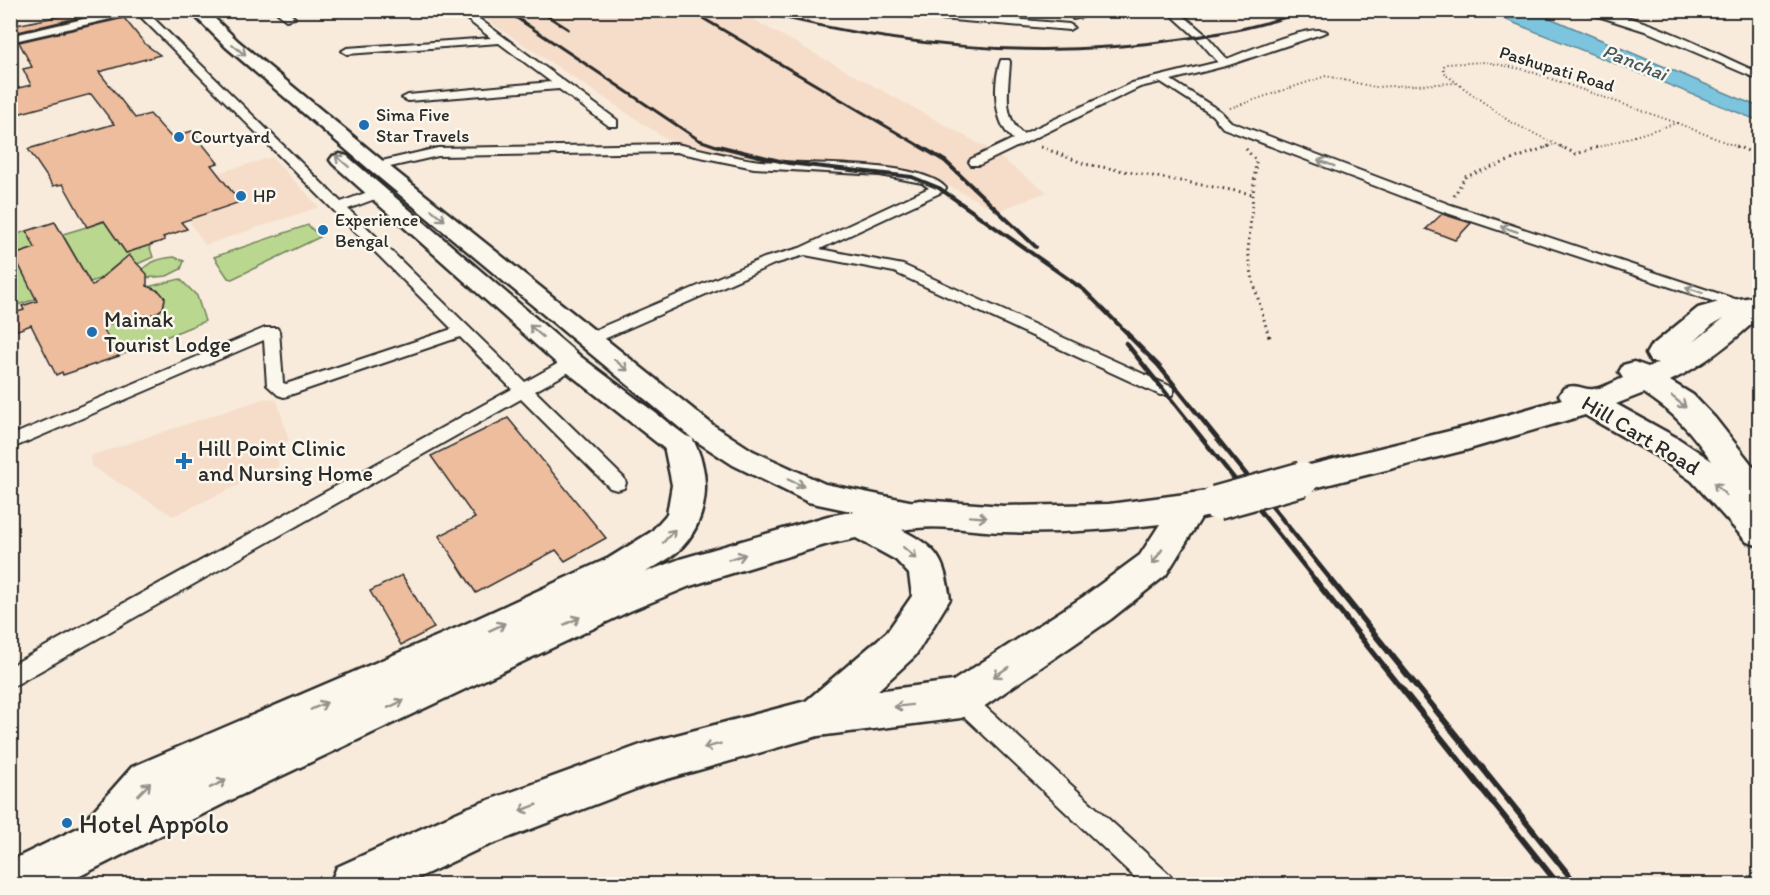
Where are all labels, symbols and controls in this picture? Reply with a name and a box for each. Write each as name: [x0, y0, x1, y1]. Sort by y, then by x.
water label: Panchai: [1599, 38, 1672, 86]
street label: Pashupati Road: [1497, 41, 1618, 97]
one-way arrow: [231, 43, 246, 57]
place label: Sima Five Star Travels: [376, 104, 469, 147]
marker: Sima Five Star Travels: [357, 118, 371, 132]
place label: Courtyard: [191, 126, 270, 148]
marker: Courtyard: [172, 130, 186, 144]
one-way arrow: [334, 155, 350, 168]
one-way arrow: [1317, 156, 1336, 167]
place label: HP: [253, 185, 276, 207]
marker: HP: [234, 189, 248, 203]
place label: Experience Bengal: [335, 209, 418, 252]
one-way arrow: [429, 209, 445, 222]
marker: Experience Bengal: [316, 223, 330, 237]
one-way arrow: [1500, 223, 1519, 234]
one-way arrow: [1685, 284, 1704, 295]
place label: Mainak Tourist Lodge: [104, 306, 231, 358]
one-way arrow: [529, 324, 544, 338]
marker: Mainak Tourist Lodge: [85, 325, 99, 339]
one-way arrow: [613, 359, 629, 372]
street label: Hill Cart Road: [1577, 389, 1705, 481]
one-way arrow: [1671, 395, 1687, 408]
place label: Hill Point Clinic and Nursing Home: [198, 435, 373, 487]
marker: Hill Point Clinic and Nursing Home: [175, 452, 193, 470]
one-way arrow: [786, 478, 805, 489]
one-way arrow: [1713, 482, 1727, 497]
one-way arrow: [967, 512, 987, 523]
one-way arrow: [662, 528, 676, 543]
one-way arrow: [902, 546, 917, 560]
one-way arrow: [1151, 549, 1163, 565]
one-way arrow: [727, 551, 746, 562]
one-way arrow: [563, 614, 581, 626]
one-way arrow: [488, 620, 506, 632]
one-way arrow: [993, 667, 1010, 679]
one-way arrow: [386, 697, 404, 709]
one-way arrow: [310, 700, 328, 712]
one-way arrow: [894, 701, 913, 712]
one-way arrow: [703, 741, 722, 752]
one-way arrow: [209, 778, 227, 790]
one-way arrow: [136, 781, 151, 796]
one-way arrow: [519, 803, 538, 814]
place label: Hotel Appolo: [79, 807, 229, 840]
marker: Hotel Appolo: [60, 816, 74, 830]

